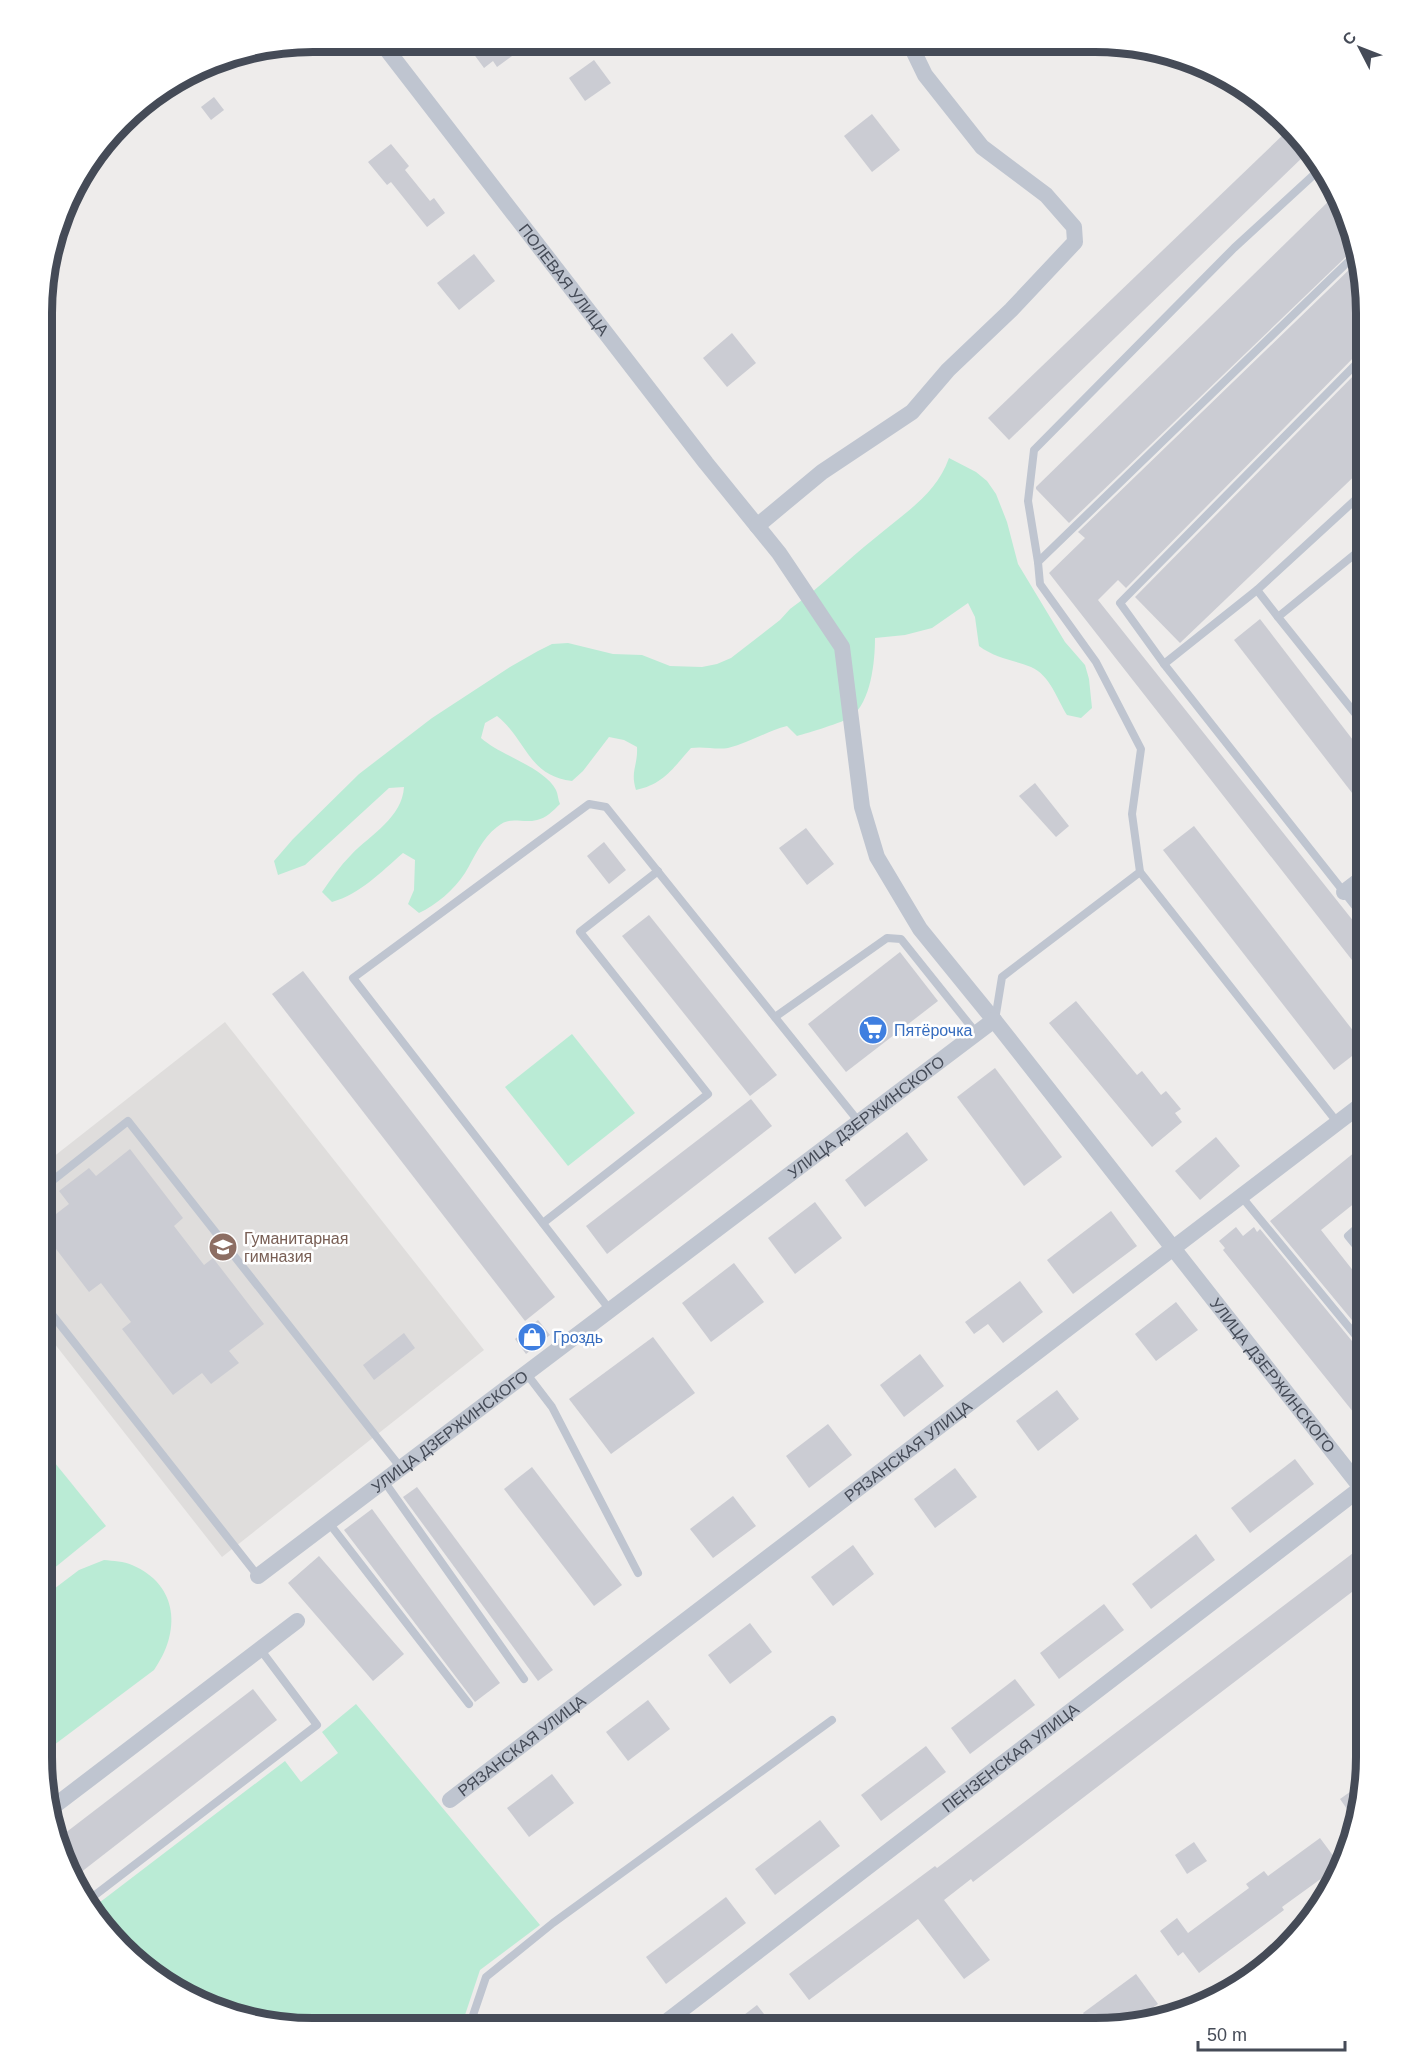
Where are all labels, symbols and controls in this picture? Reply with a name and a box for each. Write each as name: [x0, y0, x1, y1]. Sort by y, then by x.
north arrow: [1330, 18, 1390, 78]
text: С: [1339, 28, 1360, 48]
street label: ПОЛЕВАЯ УЛИЦА: [516, 220, 613, 339]
supermarket icon: Пятёрочка: [857, 1014, 889, 1046]
place label: Пятёрочка: [894, 1022, 973, 1039]
street label: УЛИЦА ДЗЕРЖИНСКОГО: [784, 1052, 948, 1181]
place label: Гуманитарная гимназия: [244, 1230, 348, 1265]
school or university icon: Гуманитарная гимназия: [207, 1231, 239, 1263]
street label: УЛИЦА ДЗЕРЖИНСКОГО: [1207, 1295, 1339, 1456]
shop icon: Гроздь: [516, 1321, 548, 1353]
place label: Гроздь: [553, 1329, 603, 1346]
street label: УЛИЦА ДЗЕРЖИНСКОГО: [368, 1367, 531, 1496]
street label: РЯЗАНСКАЯ УЛИЦА: [841, 1396, 975, 1505]
street label: РЯЗАНСКАЯ УЛИЦА: [455, 1691, 589, 1799]
street label: ПЕНЗЕНСКАЯ УЛИЦА: [939, 1700, 1082, 1815]
scale bar: [1198, 2014, 1345, 2052]
text: 50 m: [1207, 2025, 1247, 2045]

